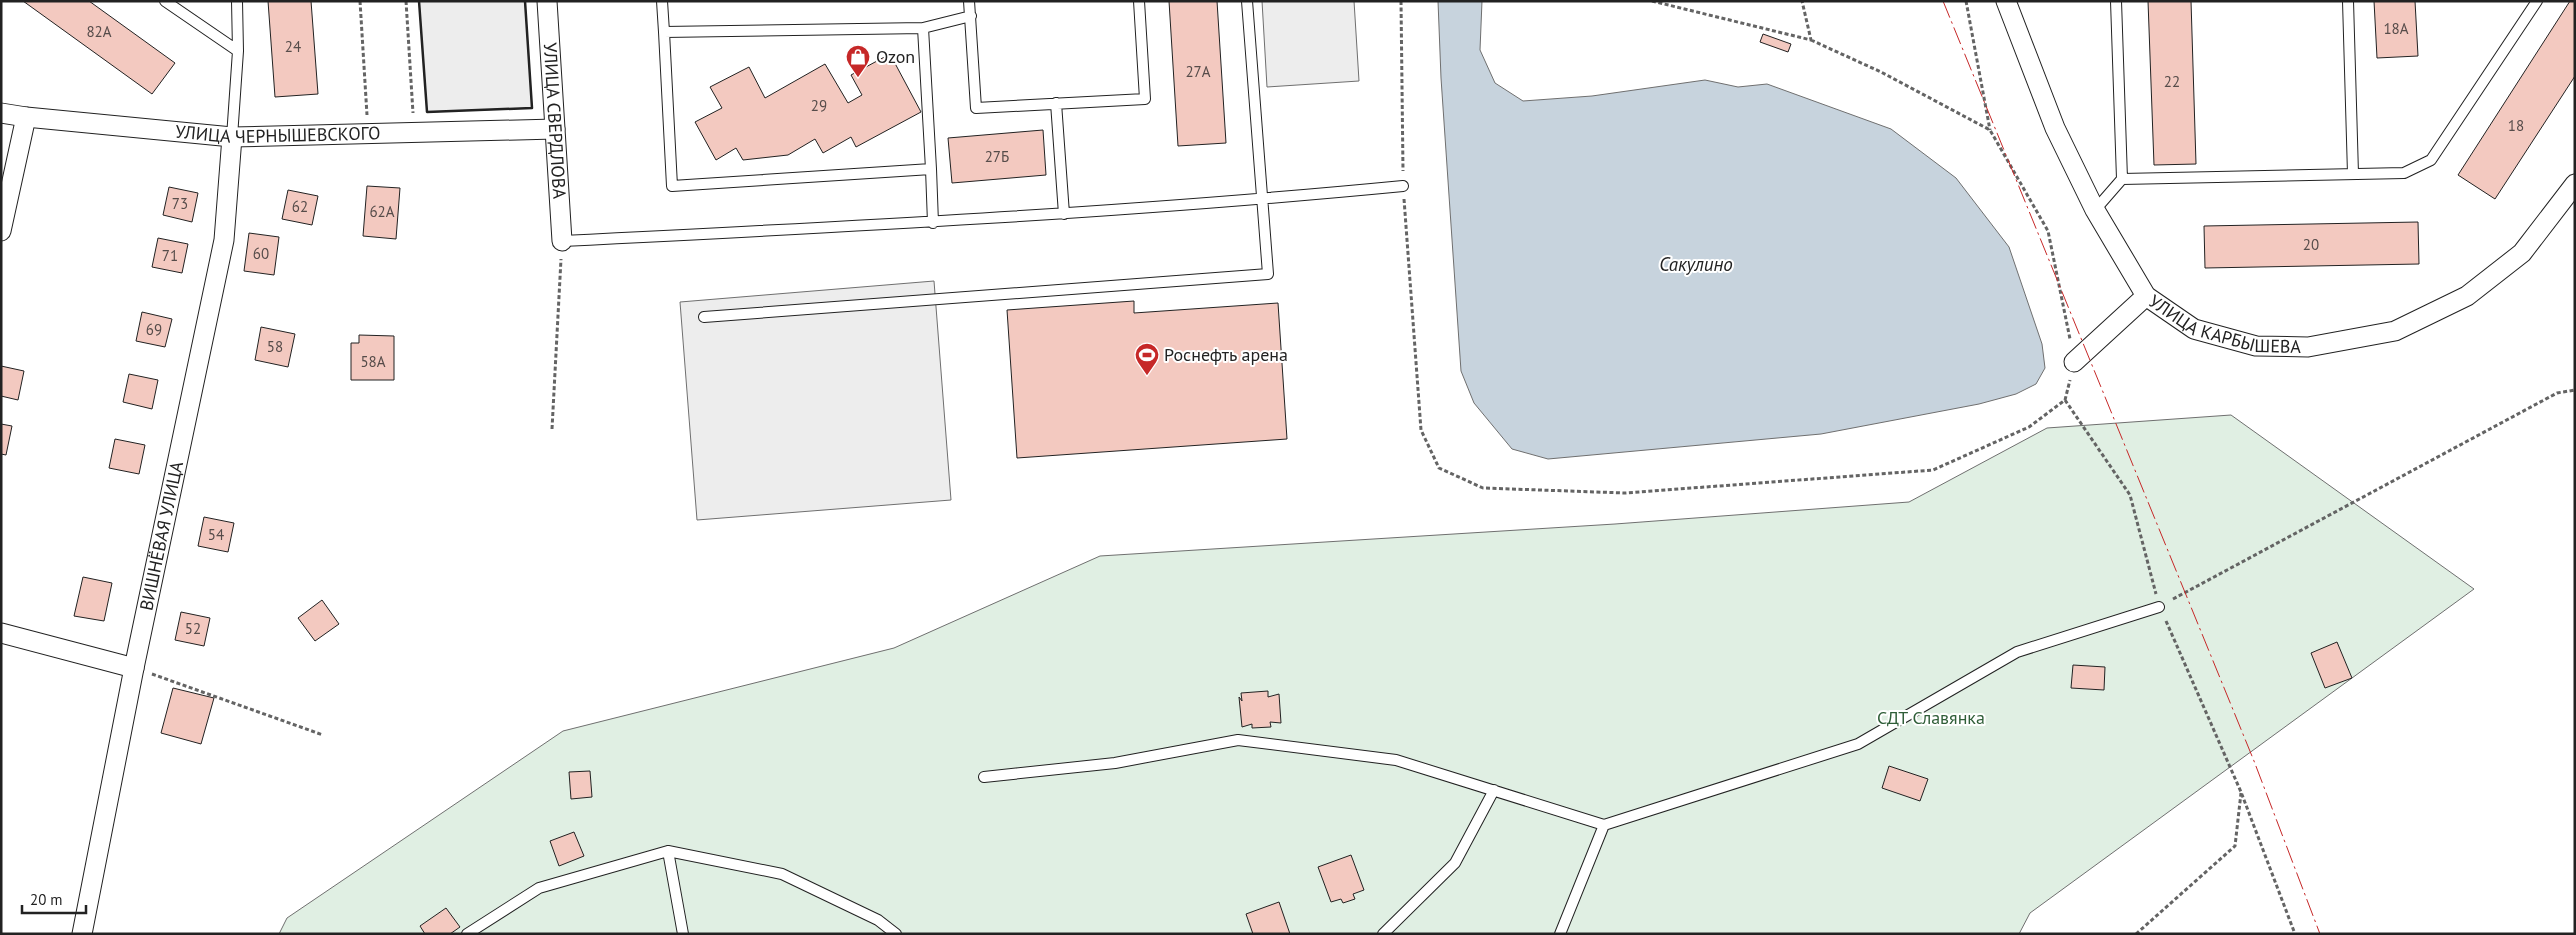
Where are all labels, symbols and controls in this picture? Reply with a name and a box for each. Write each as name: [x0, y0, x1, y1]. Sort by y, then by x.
house number: 18А: [2383, 19, 2409, 38]
house number: 82А: [86, 22, 112, 41]
house number: 24: [285, 37, 301, 56]
street label: УЛИЦА СВЕРДЛОВА: [539, 42, 571, 200]
shop icon: Ozon: [845, 44, 871, 78]
place label: Ozon: [876, 45, 915, 68]
house number: 27А: [1185, 62, 1211, 81]
house number: 22: [2164, 72, 2180, 91]
house number: 29: [811, 96, 827, 115]
house number: 18: [2508, 116, 2524, 135]
street label: УЛИЦА ЧЕРНЫШЕВСКОГО: [174, 120, 381, 148]
house number: 27Б: [985, 147, 1009, 166]
house number: 73: [172, 194, 188, 213]
house number: 62: [292, 197, 308, 216]
house number: 62А: [369, 202, 395, 221]
house number: 20: [2303, 235, 2319, 254]
house number: 60: [253, 244, 269, 263]
house number: 71: [162, 246, 178, 265]
water label: Сакулино: [1659, 252, 1733, 276]
street label: УЛИЦА КАРБЫШЕВА: [2145, 289, 2302, 358]
house number: 69: [146, 320, 162, 339]
house number: 58: [267, 337, 283, 356]
sports icon: Роснефть арена: [1134, 342, 1160, 376]
place label: Роснефть арена: [1164, 343, 1288, 366]
house number: 58А: [360, 352, 386, 371]
street label: ВИШНЁВАЯ УЛИЦА: [134, 459, 188, 612]
house number: 54: [208, 525, 224, 544]
house number: 52: [185, 619, 201, 638]
park label: СДТ Славянка: [1877, 706, 1985, 729]
scale bar: [22, 882, 86, 914]
text: 20 m: [30, 890, 63, 909]

